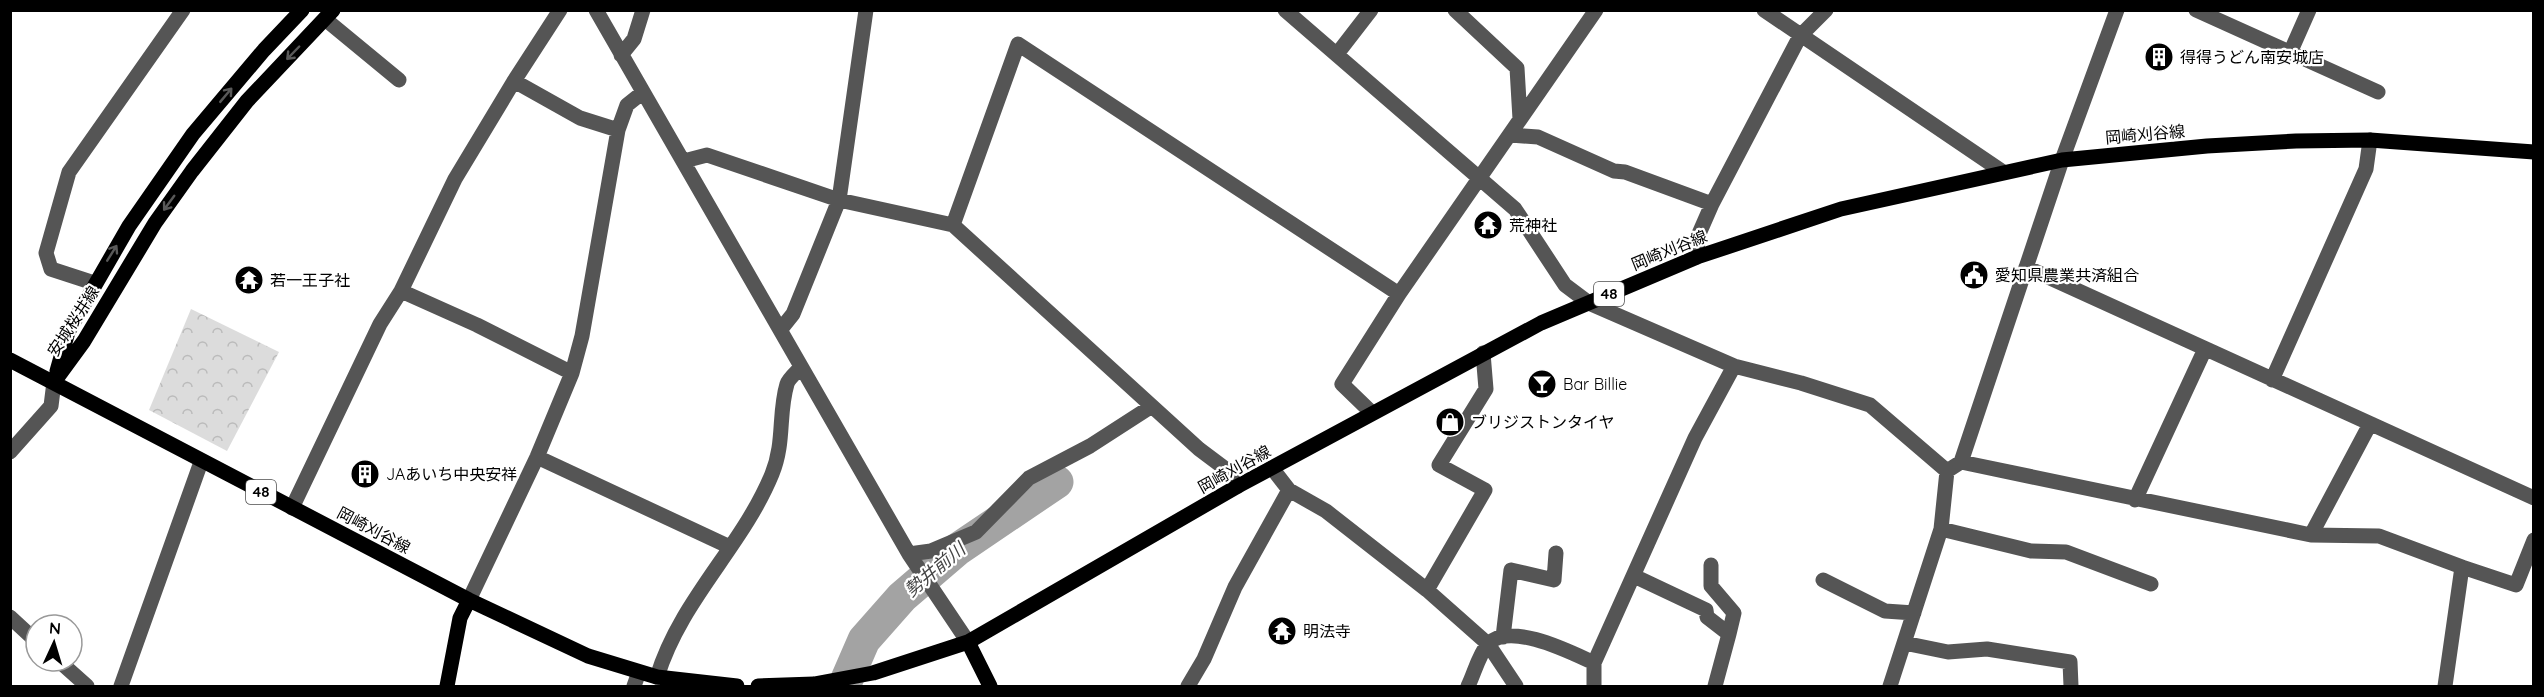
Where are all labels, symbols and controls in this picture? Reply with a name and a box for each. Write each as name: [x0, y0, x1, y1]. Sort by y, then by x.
building icon: 得得うどん南安城店: [2143, 41, 2175, 73]
one-way arrow: [285, 45, 300, 60]
place label: 得得うどん南安城店: [2180, 47, 2324, 67]
one-way arrow: [219, 88, 233, 103]
street label: 岡崎刈谷線: [2104, 121, 2186, 147]
one-way arrow: [163, 195, 175, 211]
temple icon: 荒神社: [1472, 209, 1504, 241]
place label: 荒神社: [1509, 215, 1557, 235]
street label: 岡崎刈谷線: [1628, 226, 1710, 274]
one-way arrow: [106, 245, 118, 262]
public building icon: 愛知県農業共済組合: [1958, 259, 1990, 291]
temple icon: 若一王子社: [233, 264, 265, 296]
place label: 愛知県農業共済組合: [1995, 265, 2139, 285]
place label: 若一王子社: [270, 270, 350, 290]
street label: 安城桜井線: [43, 282, 103, 360]
road number: 48: [1594, 282, 1624, 306]
bar icon: Bar Billie: [1526, 368, 1558, 400]
place label: Bar Billie: [1563, 374, 1627, 394]
shop icon: ブリジストンタイヤ: [1434, 406, 1466, 438]
place label: ブリジストンタイヤ: [1471, 412, 1615, 432]
street label: 岡崎刈谷線: [1194, 441, 1274, 497]
building icon: JAあいち中央安祥: [349, 458, 381, 490]
place label: JAあいち中央安祥: [386, 464, 517, 484]
road number: 48: [246, 480, 276, 504]
street label: 岡崎刈谷線: [334, 502, 414, 558]
water label: 勢井前川: [900, 536, 971, 602]
north arrow: [24, 613, 84, 673]
temple icon: 明法寺: [1266, 615, 1298, 647]
text: N: [48, 618, 62, 638]
place label: 明法寺: [1303, 621, 1351, 641]

